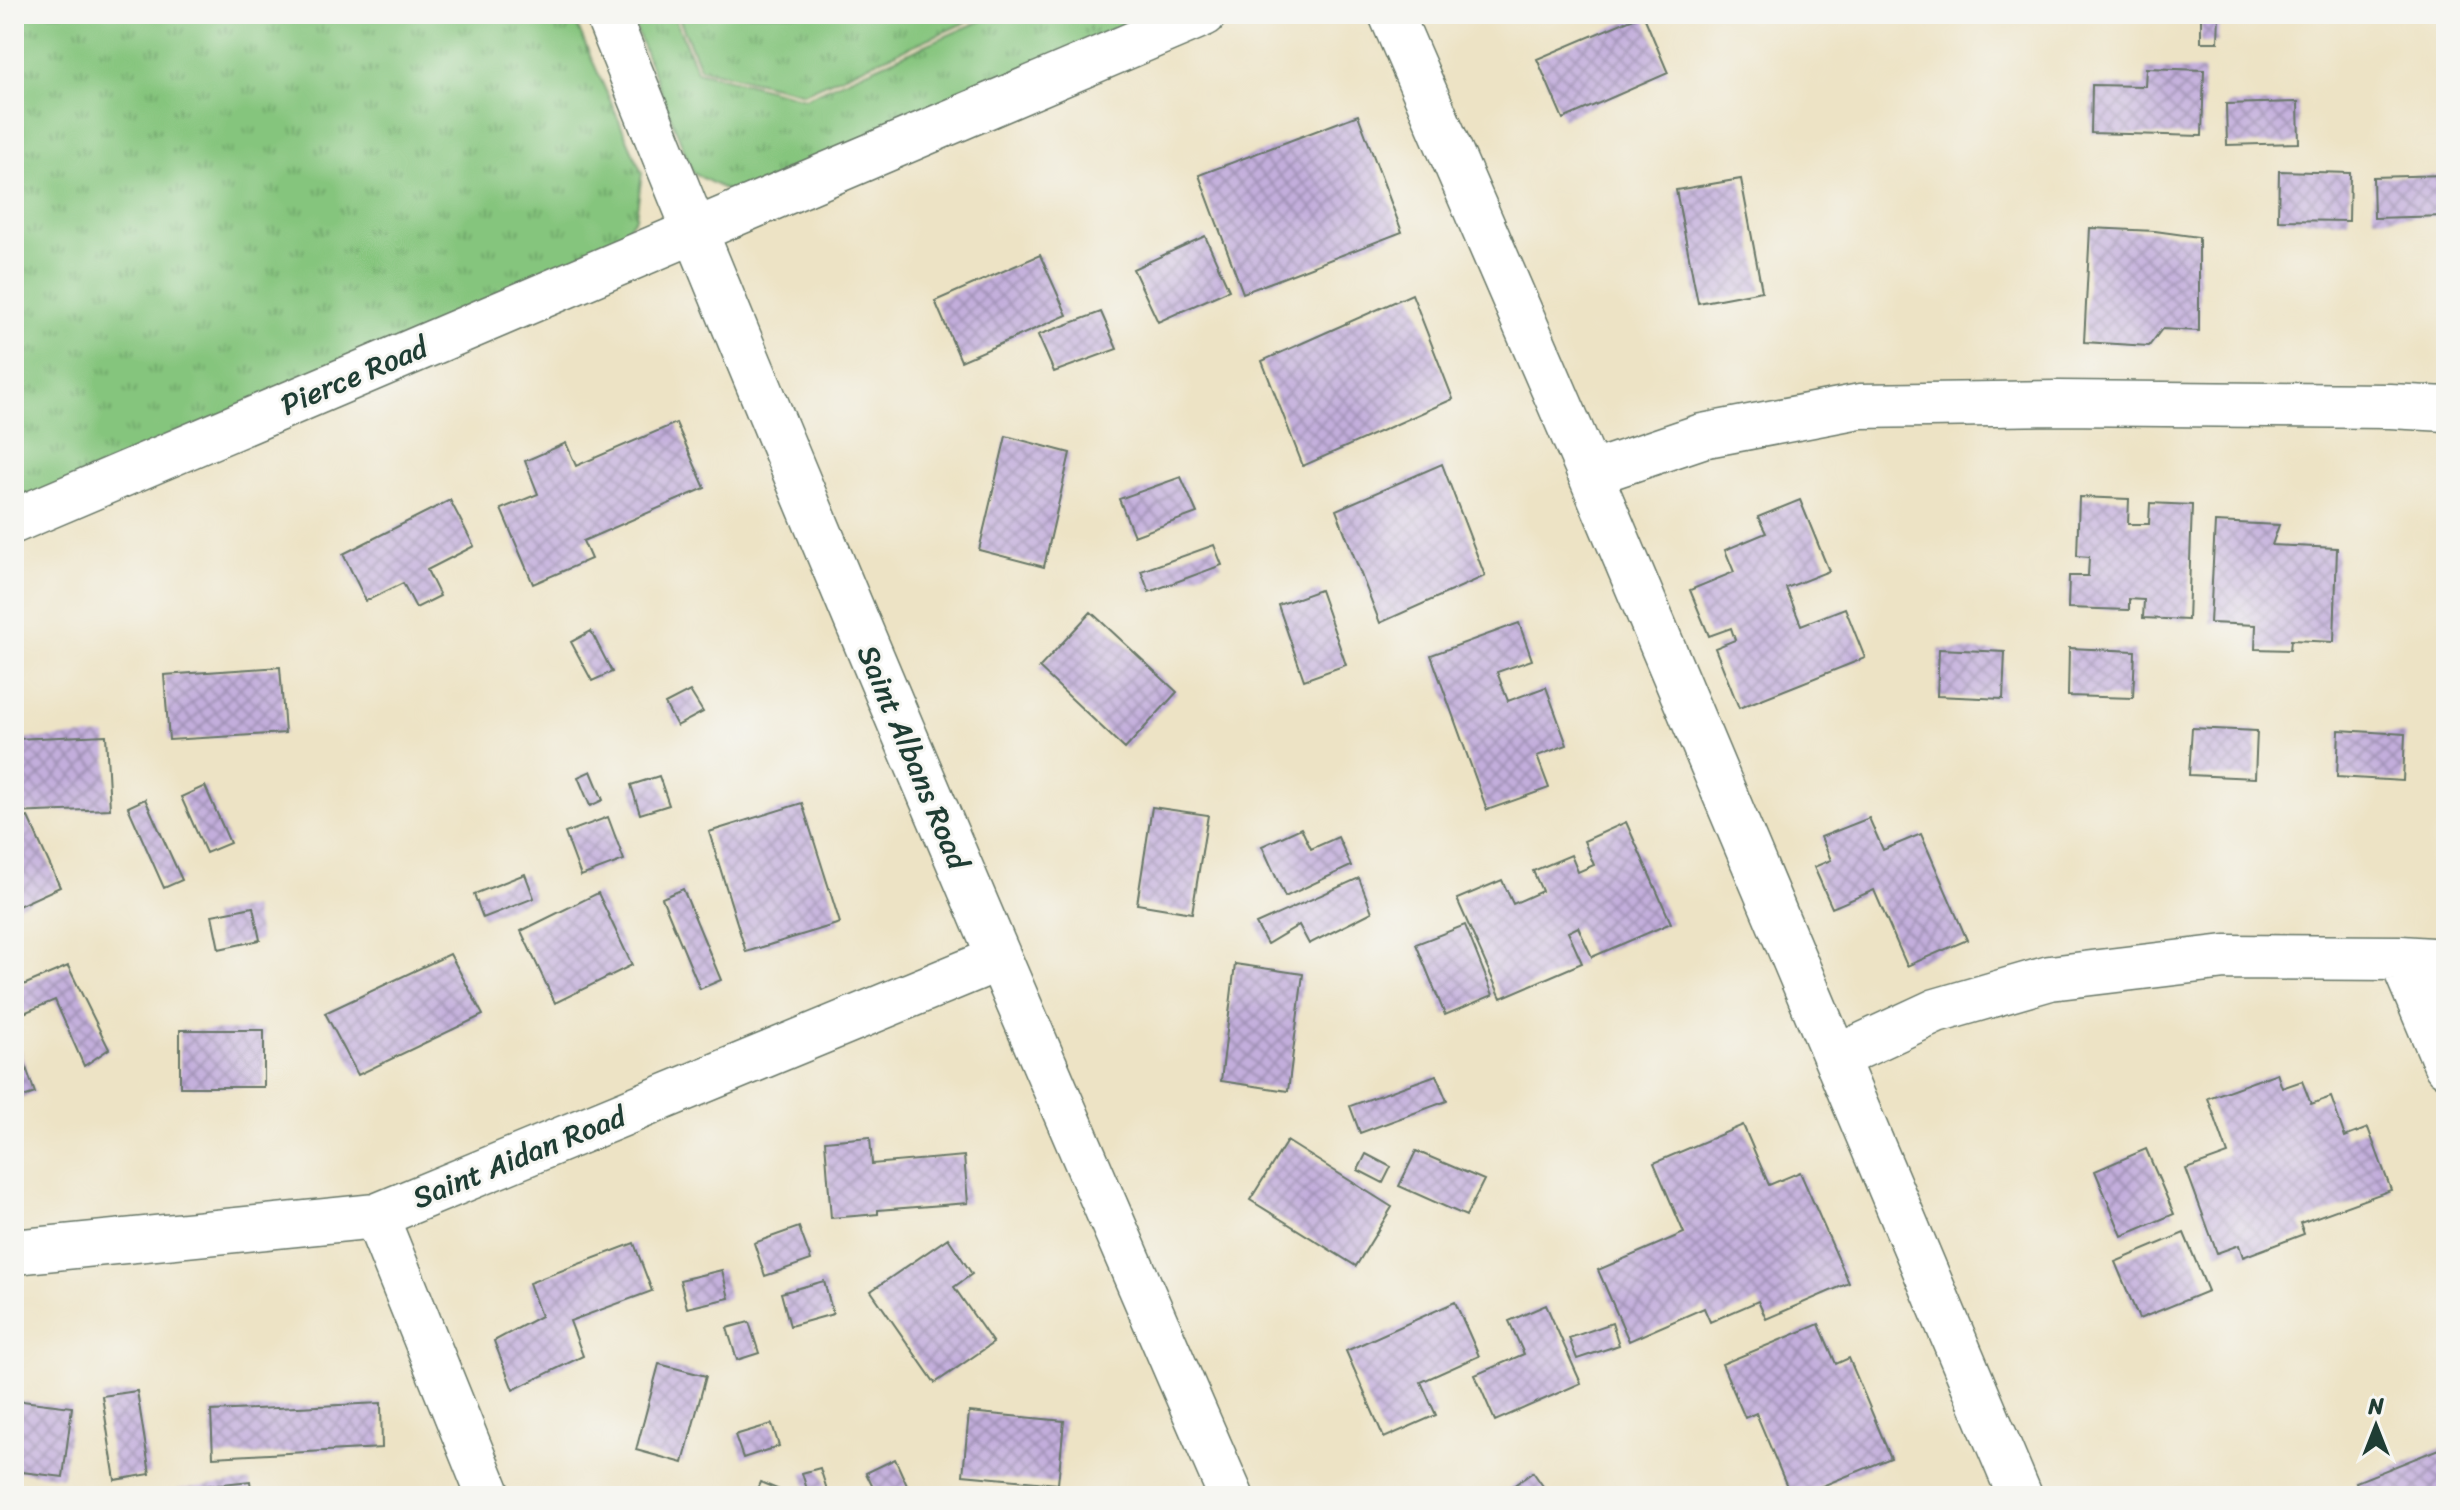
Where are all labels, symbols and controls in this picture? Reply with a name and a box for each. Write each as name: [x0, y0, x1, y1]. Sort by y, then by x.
street label: Pierce Road: [272, 320, 438, 431]
street label: Saint Albans Road: [841, 636, 986, 880]
street label: Saint Aidan Road: [404, 1089, 636, 1224]
north arrow: [2336, 1386, 2416, 1466]
text: N: [2367, 1387, 2384, 1426]

